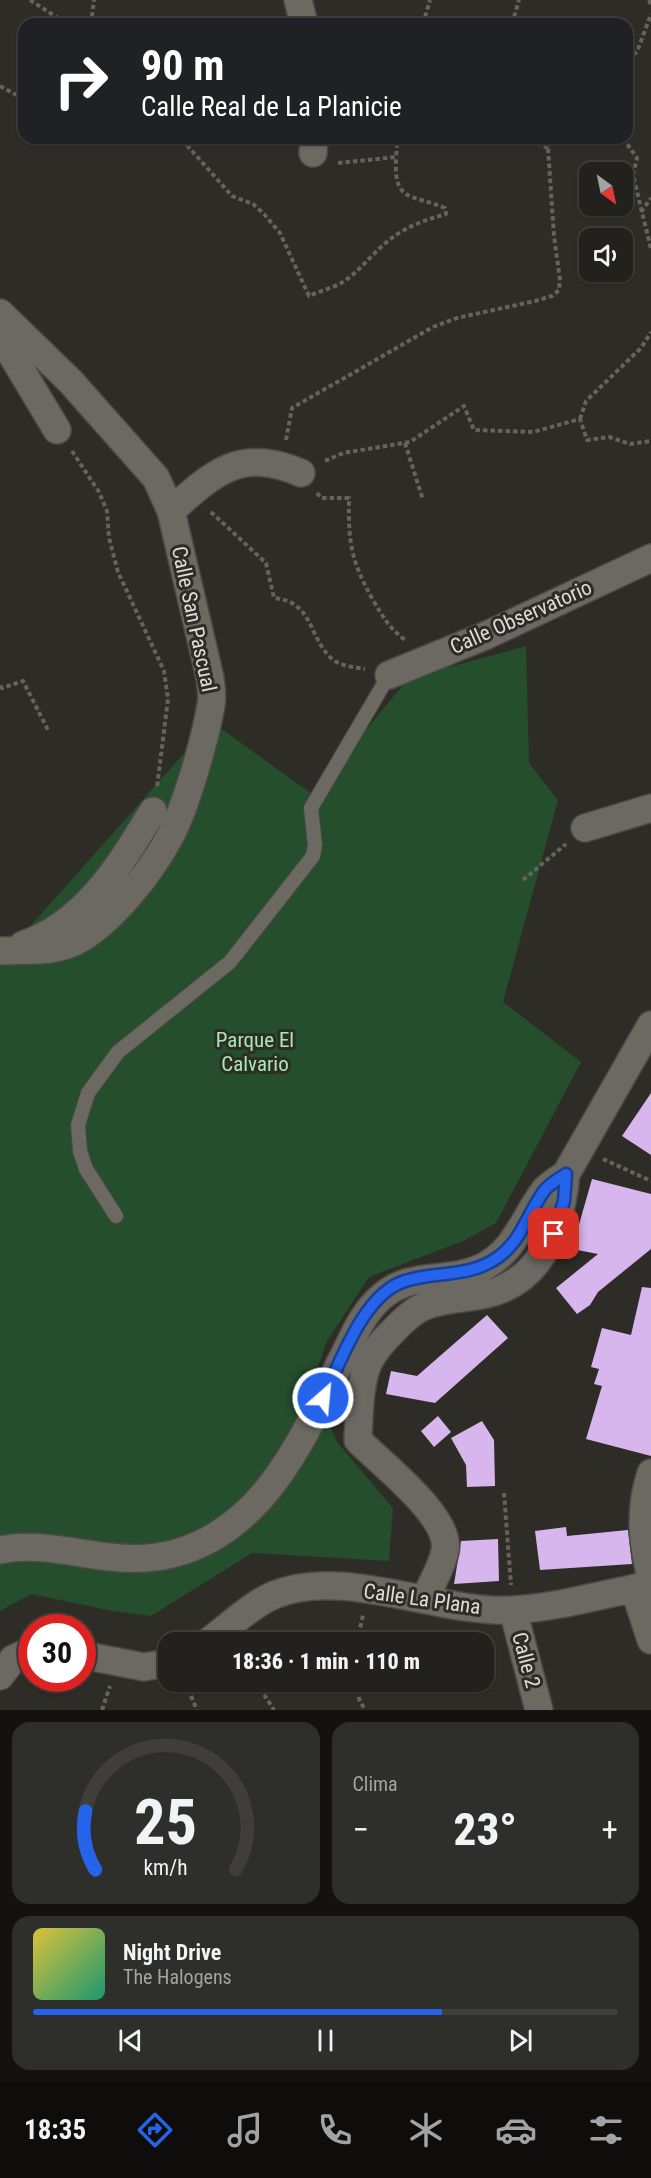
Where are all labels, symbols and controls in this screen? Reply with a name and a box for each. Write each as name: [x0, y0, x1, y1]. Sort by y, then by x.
text: 90 m: [141, 41, 224, 90]
icon: right: [42, 42, 120, 120]
text: Calle Real de La Planicie: [141, 91, 402, 123]
north arrow: [579, 162, 633, 216]
map controls: [579, 162, 633, 282]
button: sound: [579, 228, 633, 282]
street label: Calle San Pascual: [167, 544, 221, 694]
street label: Calle Observatorio: [446, 575, 596, 659]
park label: Parque El Calvario: [216, 1028, 294, 1076]
pin: [528, 1208, 579, 1259]
icon: arrive: [537, 1217, 570, 1250]
position arrow: [291, 1366, 355, 1430]
street label: Calle La Plana: [362, 1579, 482, 1619]
speed limit sign: 30: [18, 1614, 96, 1692]
street label: Calle 2: [507, 1630, 545, 1690]
text: 18:36 · 1 min · 110 m: [232, 1649, 420, 1674]
text: Clima: [353, 1772, 398, 1796]
text: 25: [134, 1786, 197, 1859]
text: 23°: [454, 1803, 517, 1856]
text: −: [353, 1810, 369, 1849]
text: +: [602, 1810, 618, 1849]
text: km/h: [144, 1855, 188, 1880]
text: Night Drive: [123, 1940, 221, 1965]
text: The Halogens: [123, 1965, 232, 1989]
icon: previous: [114, 2024, 147, 2057]
icon: pause: [309, 2024, 342, 2057]
icon: next: [504, 2024, 537, 2057]
icon: directions: [134, 2109, 176, 2151]
icon: music: [224, 2109, 266, 2151]
icon: phone: [314, 2109, 356, 2151]
icon: climate: [405, 2109, 447, 2151]
icon: car: [495, 2109, 537, 2151]
icon: filters: [585, 2109, 627, 2151]
text: 18:35: [24, 2114, 86, 2146]

